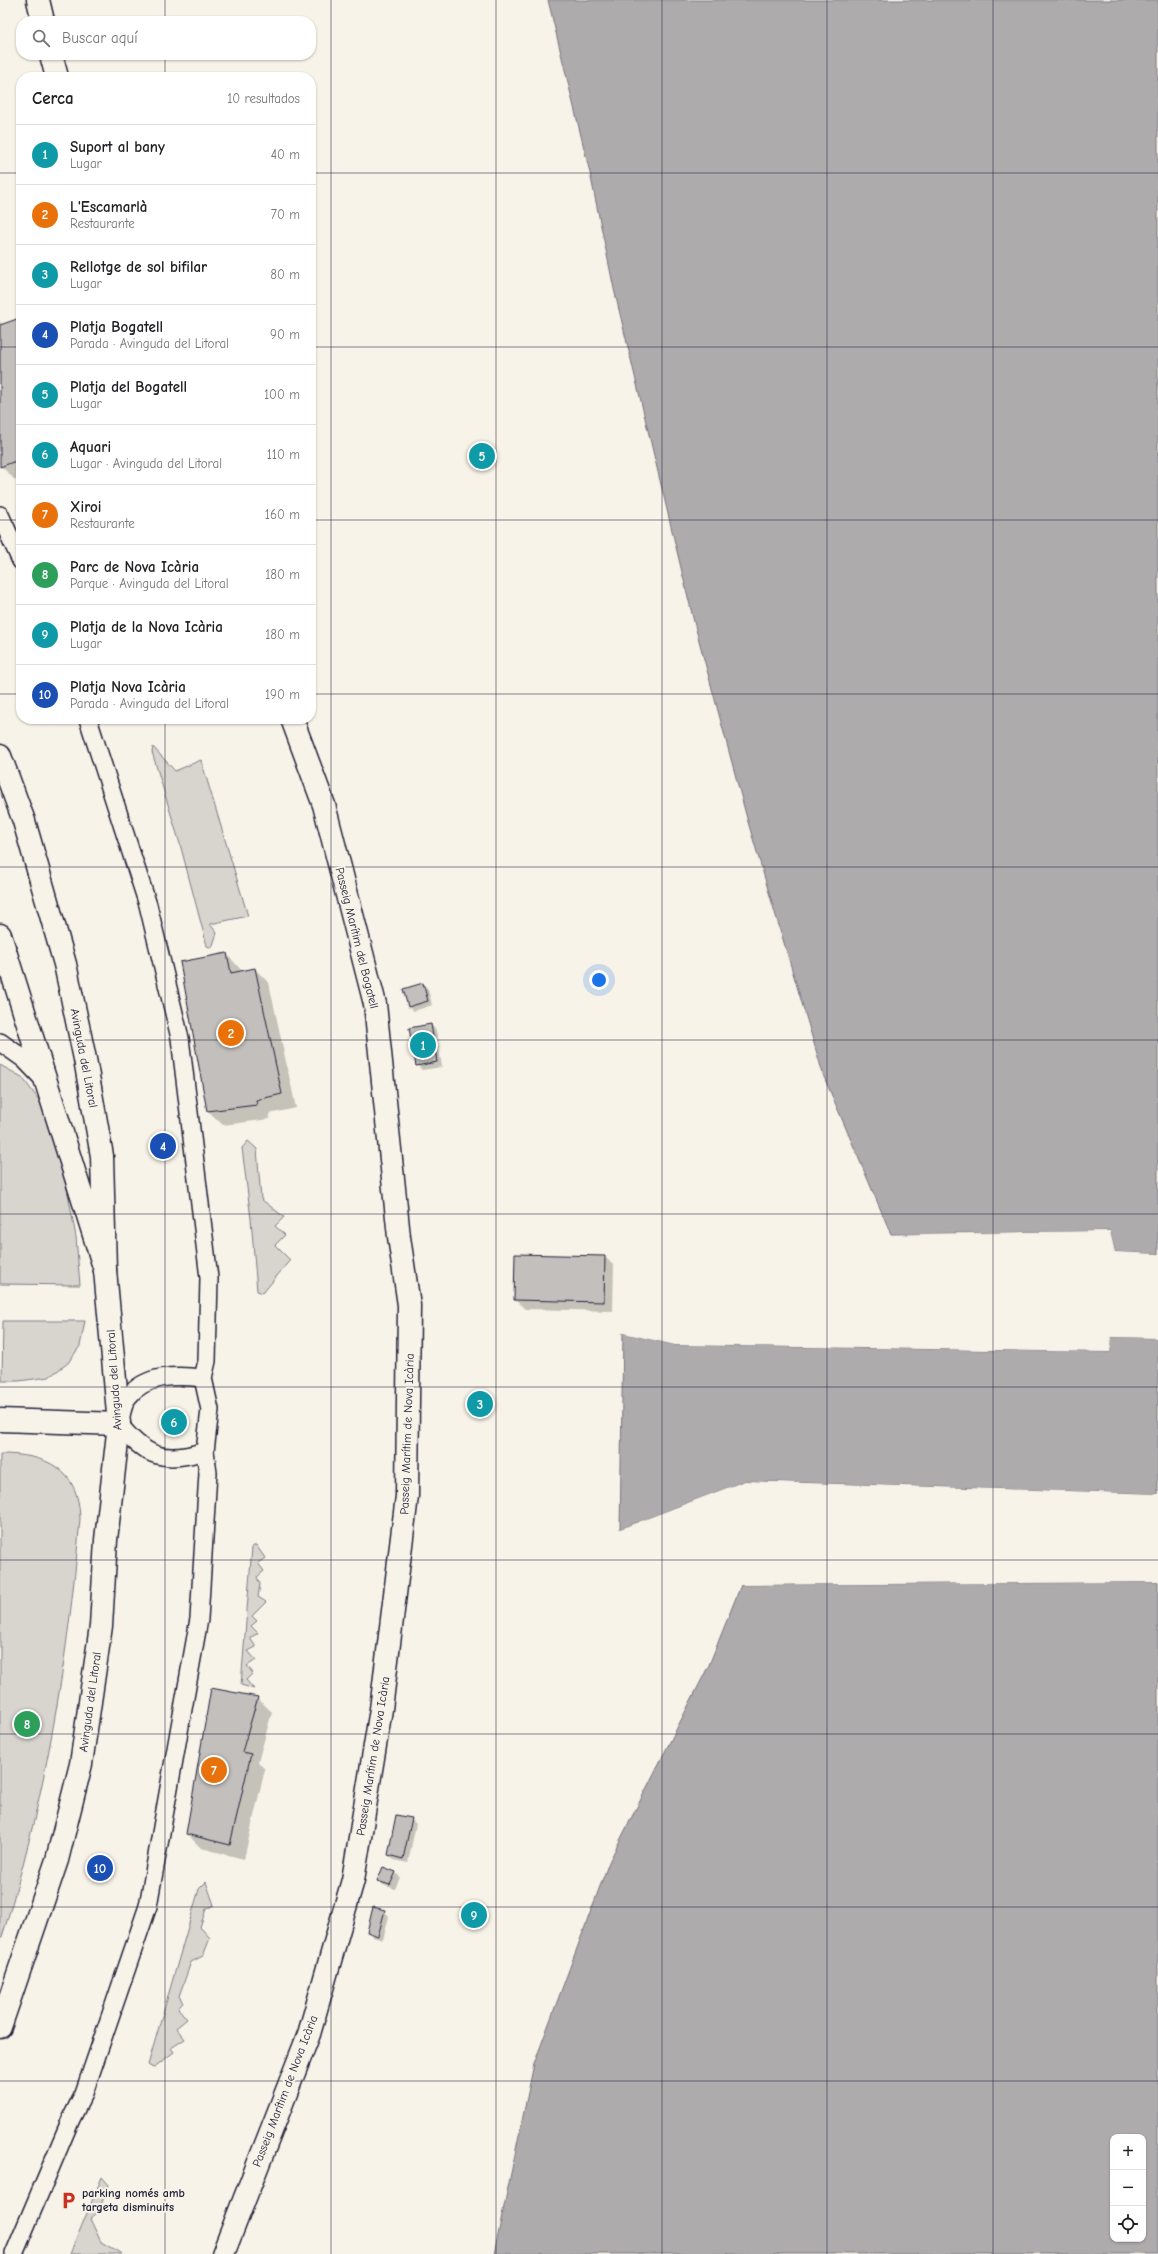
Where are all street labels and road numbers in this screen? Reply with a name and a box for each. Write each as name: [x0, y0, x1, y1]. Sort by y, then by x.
street label: Passeig Marítim del Bogatell: [333, 866, 381, 1010]
street label: Avinguda del Litoral: [68, 1007, 100, 1109]
street label: Avinguda del Litoral: [103, 1329, 125, 1431]
street label: Passeig Marítim de Nova Icària: [397, 1353, 417, 1515]
street label: Avinguda del Litoral: [76, 1651, 104, 1753]
street label: Passeig Marítim de Nova Icària: [353, 1675, 393, 1837]
street label: Passeig Marítim de Nova Icària: [250, 2013, 320, 2169]

